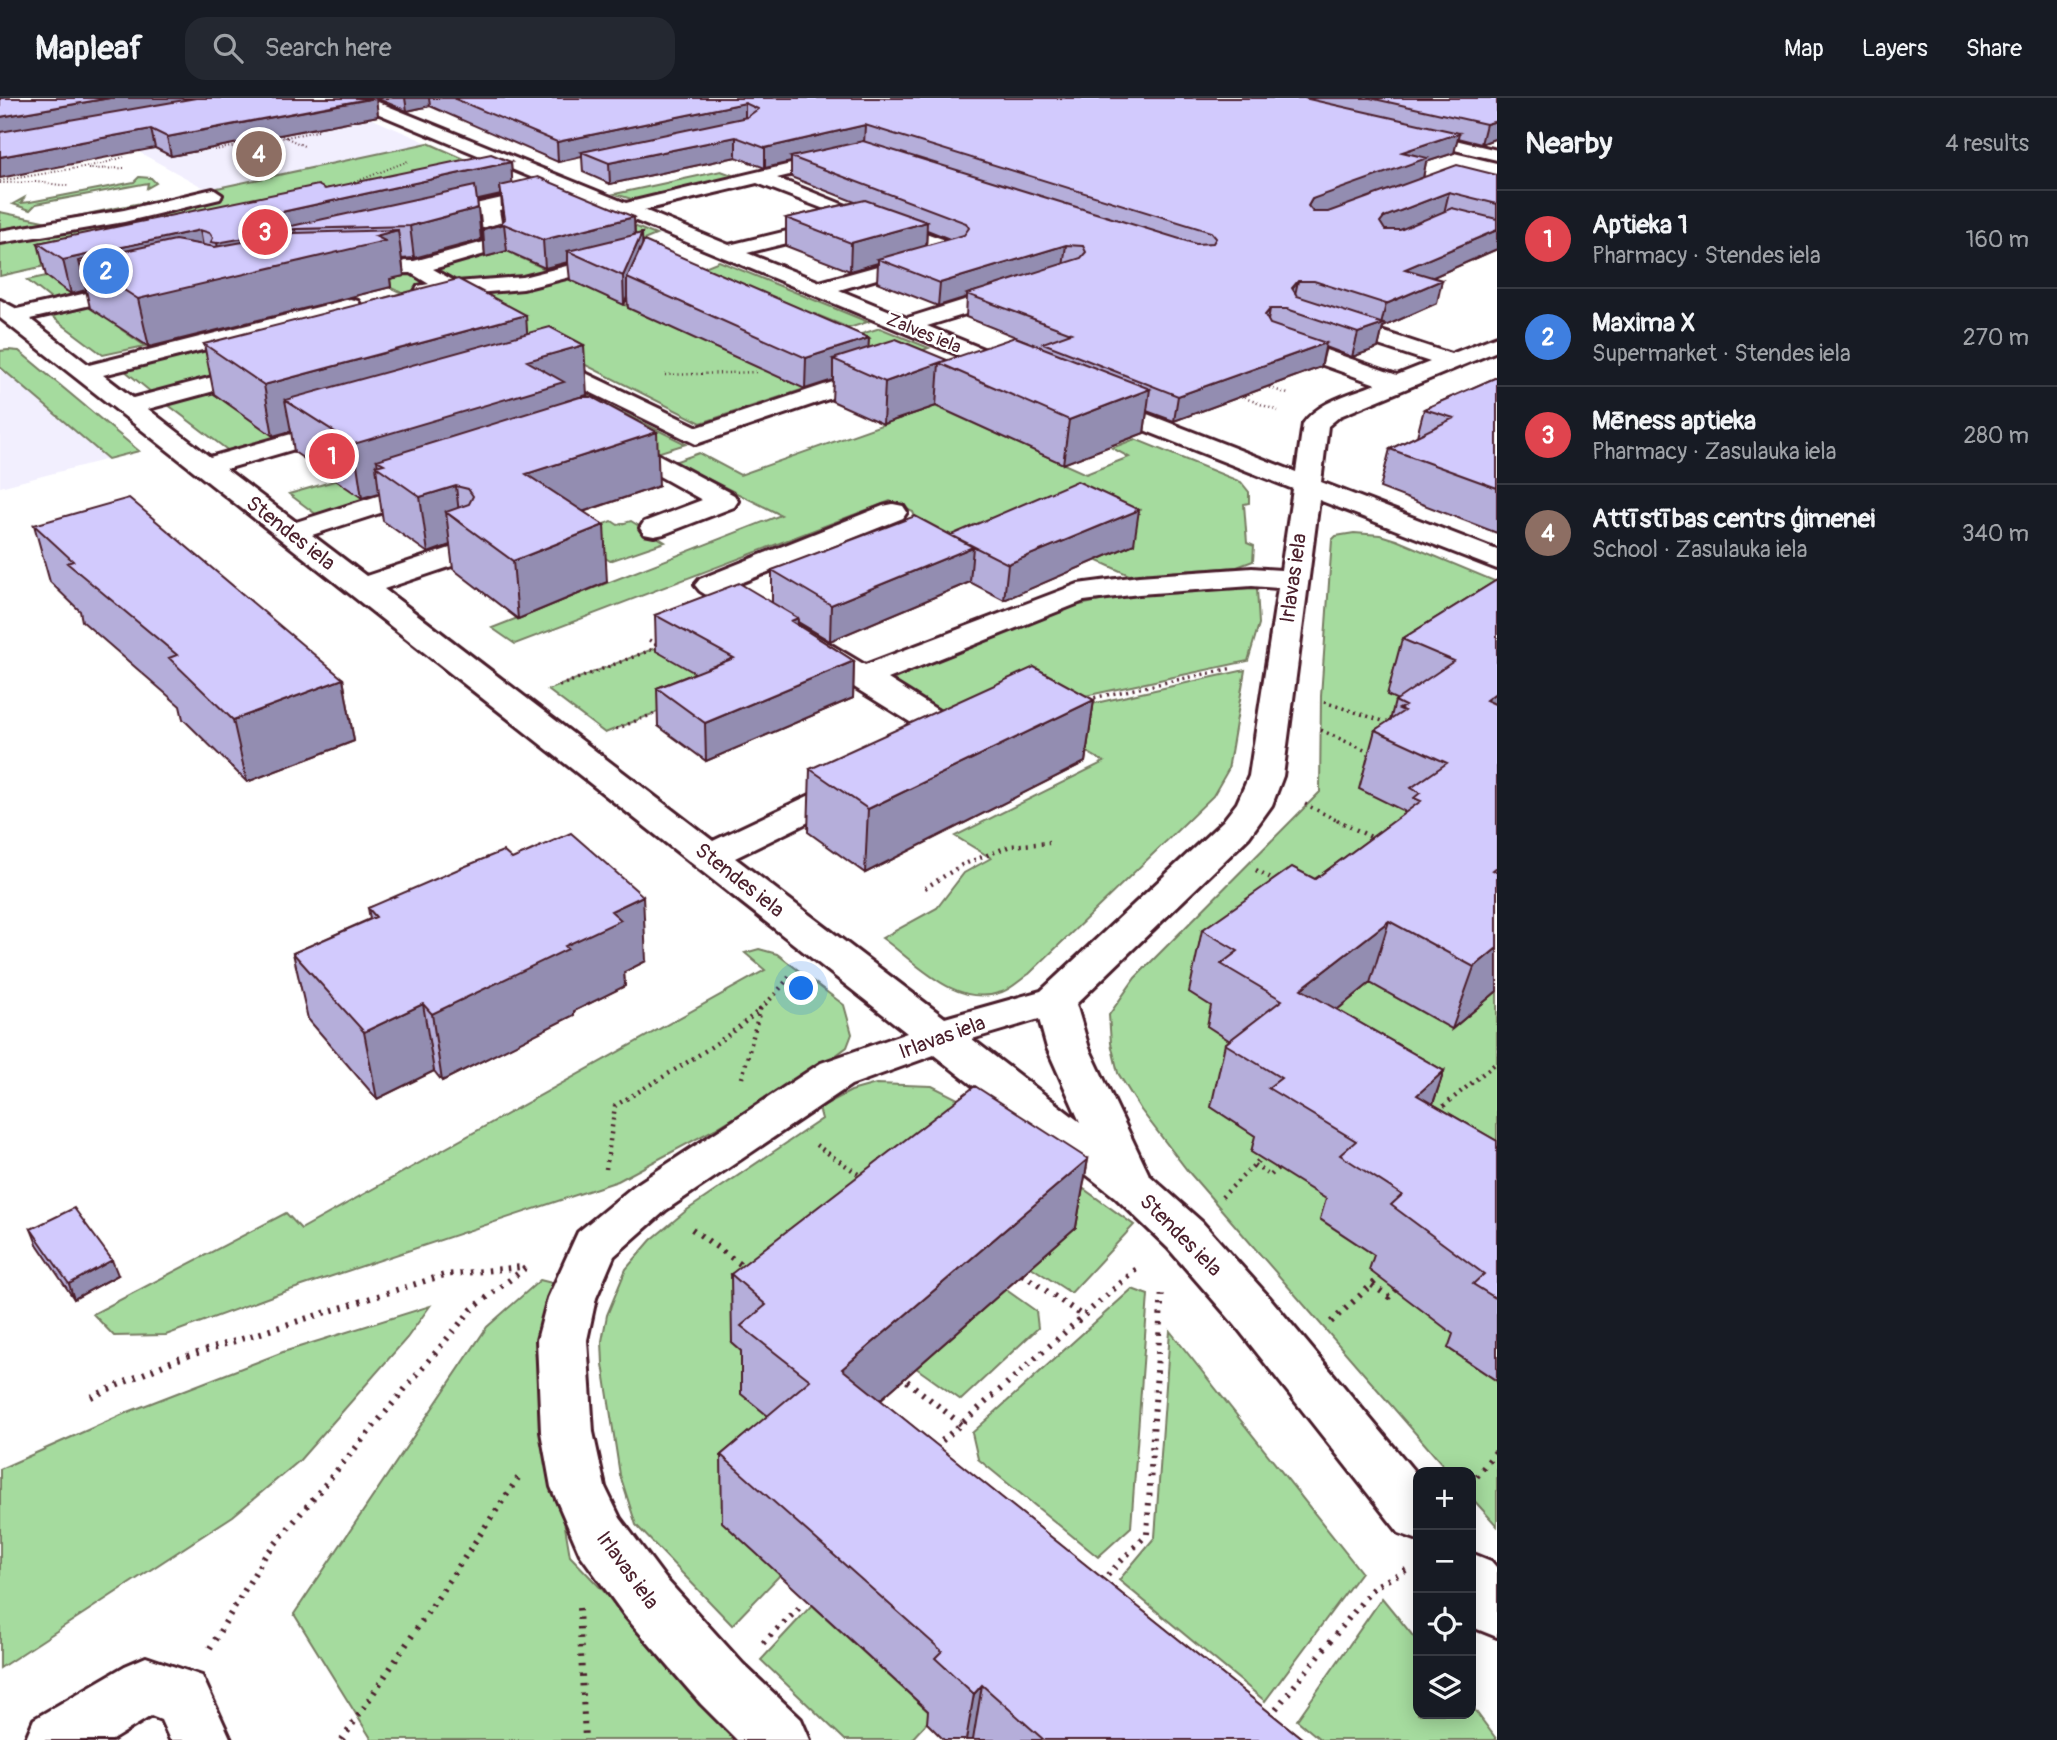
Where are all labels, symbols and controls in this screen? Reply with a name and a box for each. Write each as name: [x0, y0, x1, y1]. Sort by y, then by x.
search box: [185, 17, 675, 80]
text: Mapleaf: [35, 28, 143, 69]
icon: search: [209, 29, 247, 67]
text: Search here: [265, 32, 392, 64]
text: Map: [1784, 34, 1824, 63]
text: Layers: [1862, 34, 1928, 63]
text: Share: [1966, 34, 2022, 63]
text: Nearby: [1525, 125, 1612, 162]
pin: 4: [236, 128, 282, 180]
text: 4 results: [1945, 129, 2029, 158]
pin: 3: [242, 206, 288, 258]
text: Aptieka 1: [1592, 209, 1688, 241]
text: 1: [1544, 225, 1553, 254]
text: 160 m: [1965, 225, 2029, 254]
text: Pharmacy · Stendes iela: [1592, 241, 1821, 270]
pin: 2: [83, 245, 129, 297]
text: Maxima X: [1592, 307, 1695, 339]
street label: Zalves iela: [883, 308, 965, 359]
text: 2: [1542, 323, 1554, 352]
text: 270 m: [1963, 323, 2029, 352]
text: Supermarket · Stendes iela: [1592, 339, 1851, 368]
text: Mēness aptieka: [1592, 405, 1756, 437]
text: 3: [1542, 421, 1554, 450]
text: 280 m: [1963, 421, 2029, 450]
pin: 1: [309, 430, 355, 482]
text: Pharmacy · Zasulauka iela: [1592, 437, 1836, 466]
street label: Stendes iela: [241, 490, 341, 577]
text: Attīstības centrs ģimenei: [1592, 503, 1875, 535]
text: 4: [1541, 519, 1555, 548]
text: 340 m: [1962, 519, 2029, 548]
street label: Irlavas iela: [1274, 532, 1313, 625]
text: School · Zasulauka iela: [1592, 535, 1807, 564]
street label: Stendes iela: [690, 837, 790, 924]
your location: [784, 971, 818, 1005]
street label: Irlavas iela: [895, 1009, 989, 1066]
street label: Stendes iela: [1134, 1188, 1228, 1282]
map controls: [1413, 1467, 1476, 1719]
button: +: [1413, 1467, 1476, 1530]
street label: Irlavas iela: [590, 1526, 665, 1615]
button: −: [1413, 1530, 1476, 1593]
button: locate: [1413, 1593, 1476, 1656]
button: layers: [1413, 1656, 1476, 1719]

